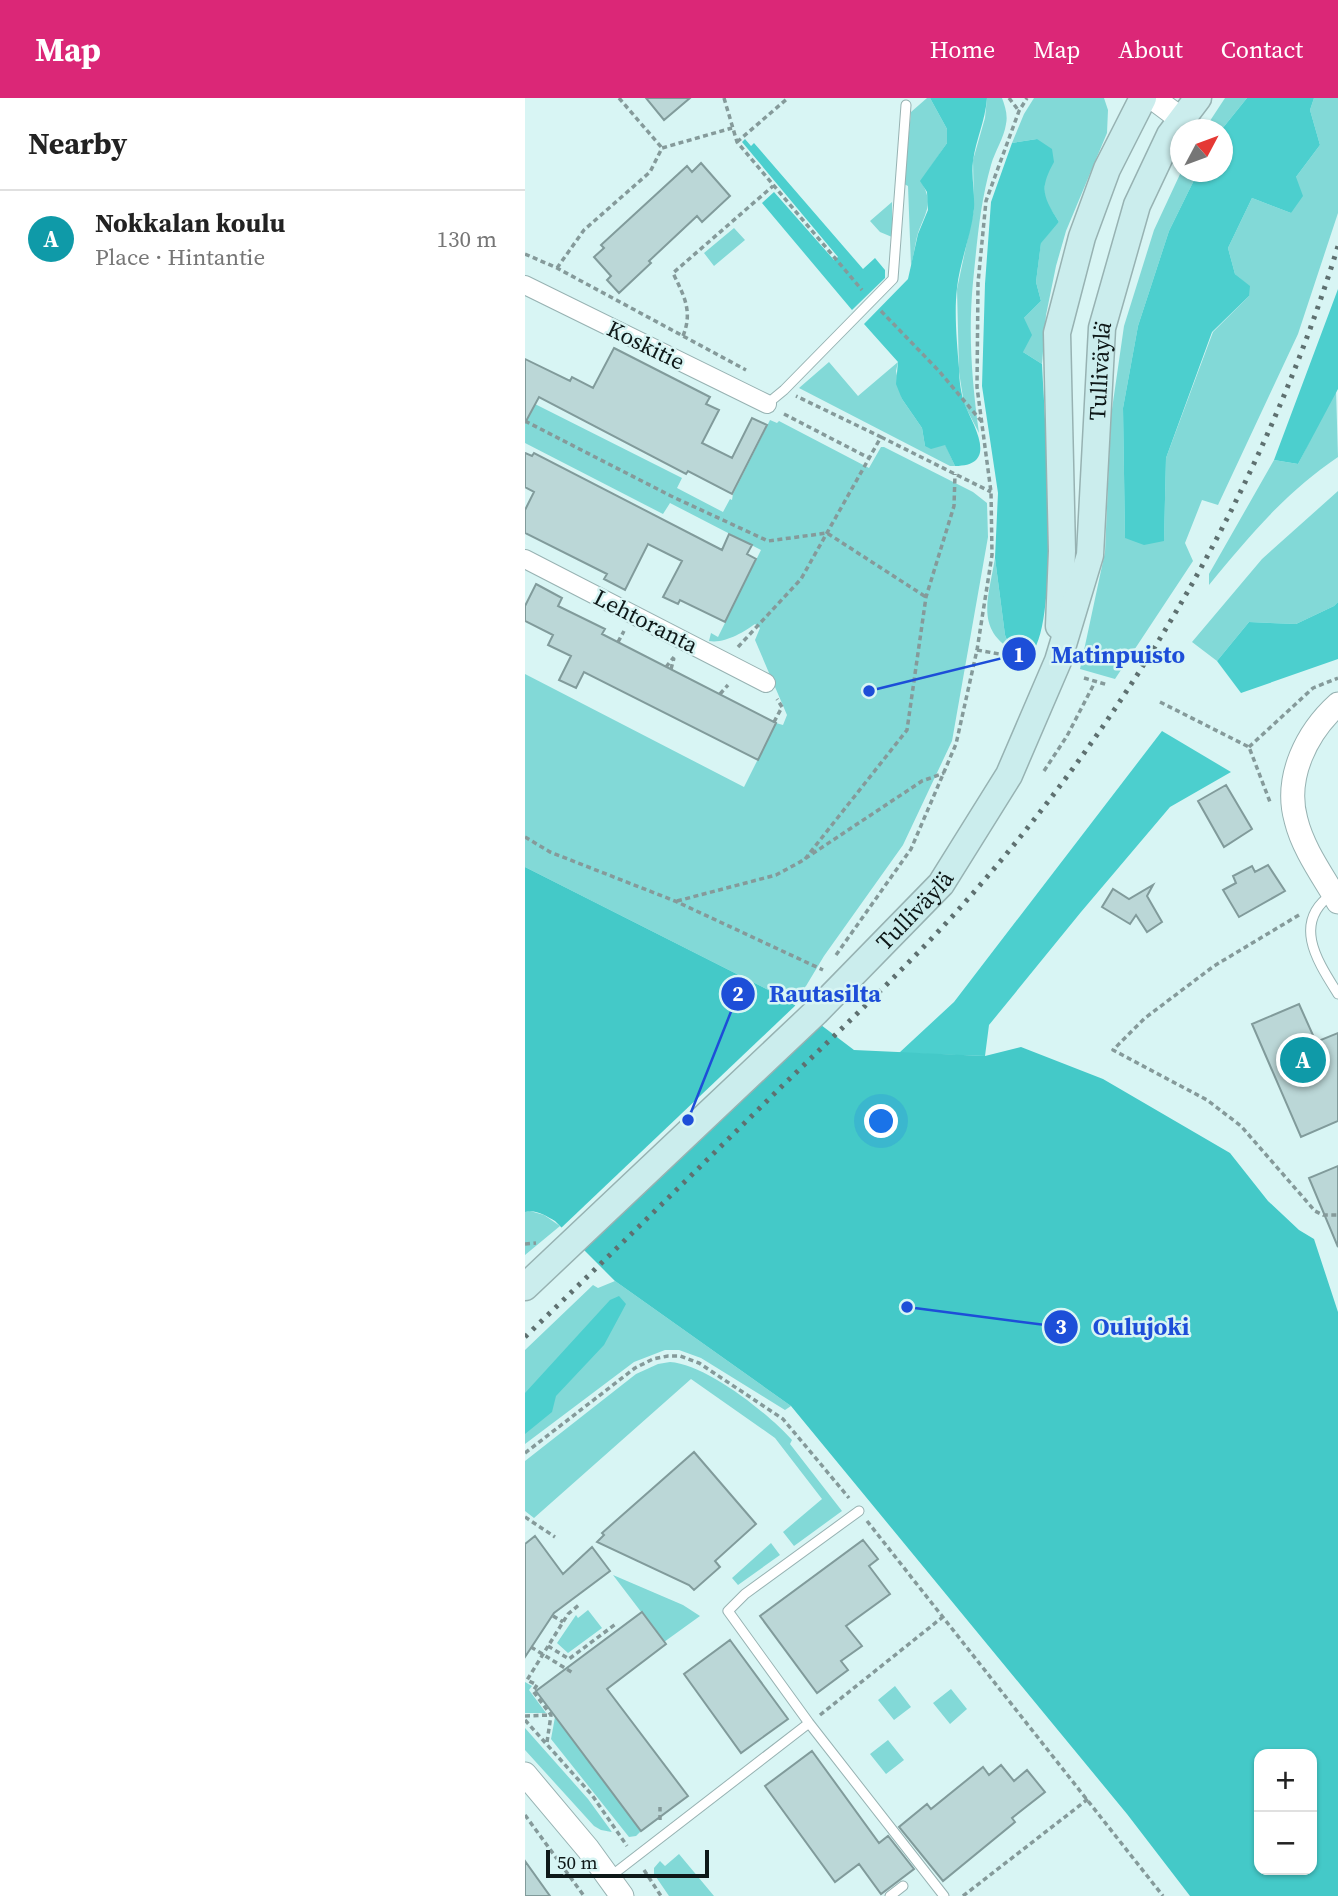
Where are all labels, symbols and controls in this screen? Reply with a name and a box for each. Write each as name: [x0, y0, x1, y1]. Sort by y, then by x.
text: Map: [35, 27, 101, 72]
text: Home: [930, 33, 995, 66]
text: Map: [1033, 33, 1080, 66]
text: About: [1118, 33, 1183, 66]
text: Contact: [1221, 33, 1303, 66]
north arrow: [1170, 119, 1233, 182]
text: Nearby: [28, 123, 127, 164]
text: Nokkalan koulu: [95, 205, 285, 241]
text: A: [43, 223, 59, 255]
text: 130 m: [436, 223, 497, 255]
text: Place · Hintantie: [95, 241, 265, 273]
street label: Koskitie: [602, 312, 690, 378]
street label: Tulliväylä: [1081, 317, 1119, 421]
street label: Lehtoranta: [588, 581, 704, 661]
callout: Matinpuisto: [1002, 632, 1199, 677]
text: Matinpuisto: [1051, 638, 1185, 671]
text: 1: [1013, 640, 1025, 669]
street label: Tulliväylä: [869, 865, 961, 957]
callout: Rautasilta: [720, 971, 895, 1016]
text: Rautasilta: [769, 977, 881, 1010]
text: 2: [732, 979, 744, 1008]
pin: A: [1280, 1034, 1326, 1086]
your location: [864, 1104, 898, 1138]
callout: Oulujoki: [1044, 1304, 1203, 1349]
text: Oulujoki: [1093, 1310, 1190, 1343]
text: 3: [1055, 1312, 1067, 1341]
map controls: [1254, 1749, 1317, 1875]
button: +: [1254, 1749, 1317, 1812]
button: −: [1254, 1812, 1317, 1875]
scale bar: [546, 1847, 709, 1879]
text: 50 m: [557, 1849, 598, 1875]

